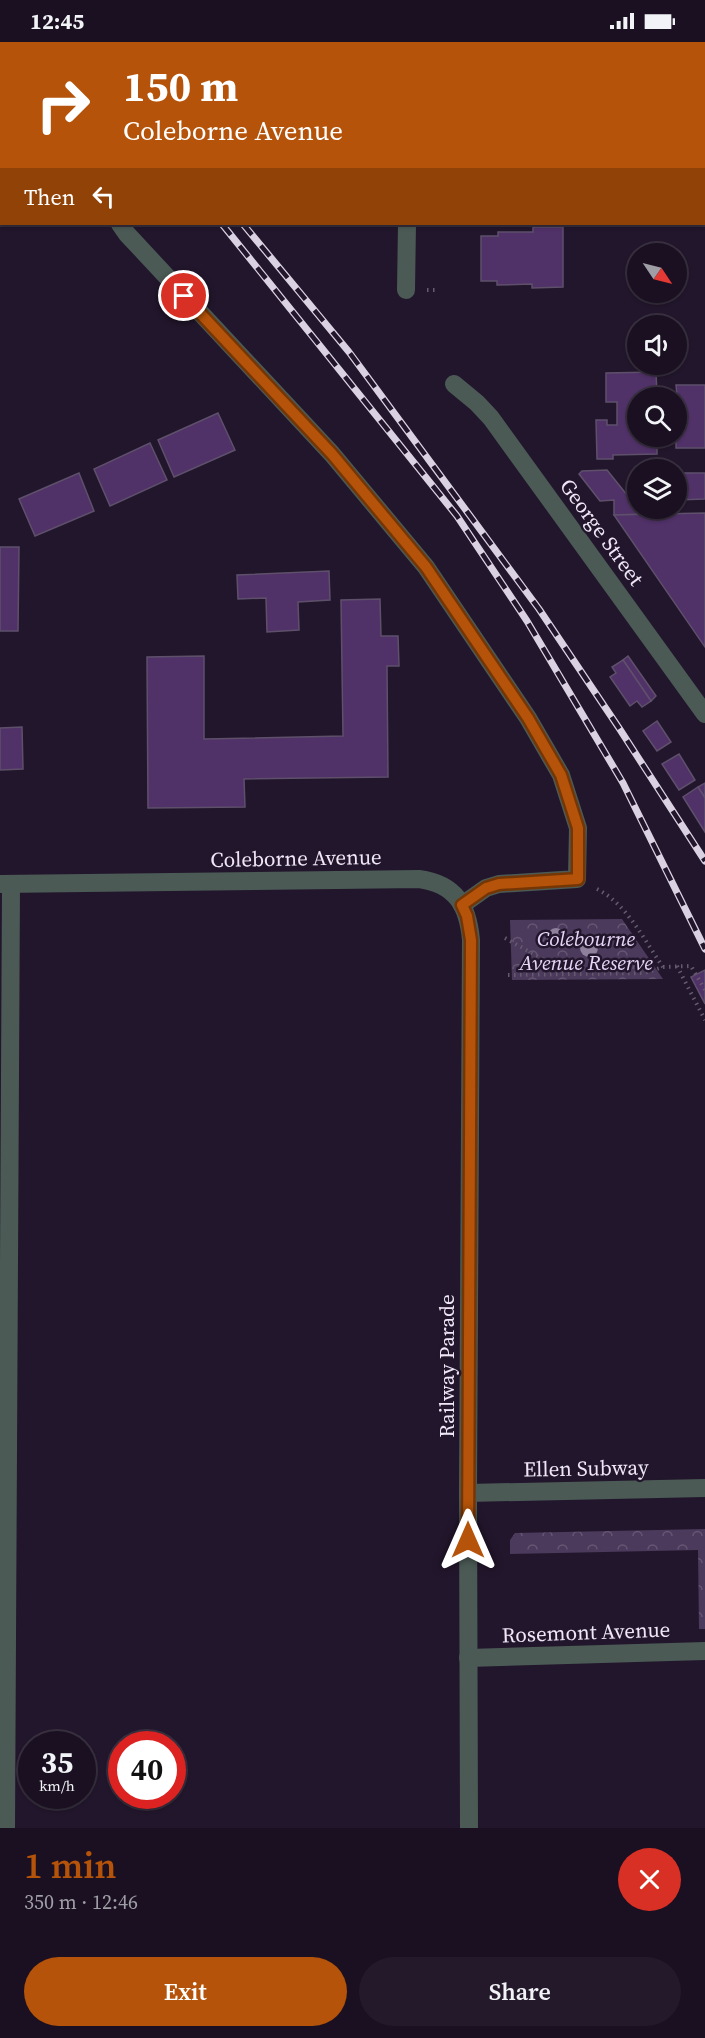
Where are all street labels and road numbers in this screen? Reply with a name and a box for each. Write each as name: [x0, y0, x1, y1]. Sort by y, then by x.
street label: George Street: [553, 473, 651, 592]
street label: Coleborne Avenue: [210, 842, 382, 874]
street label: Railway Parade: [432, 1294, 461, 1438]
street label: Ellen Subway: [523, 1452, 649, 1484]
street label: Rosemont Avenue: [501, 1615, 671, 1649]

